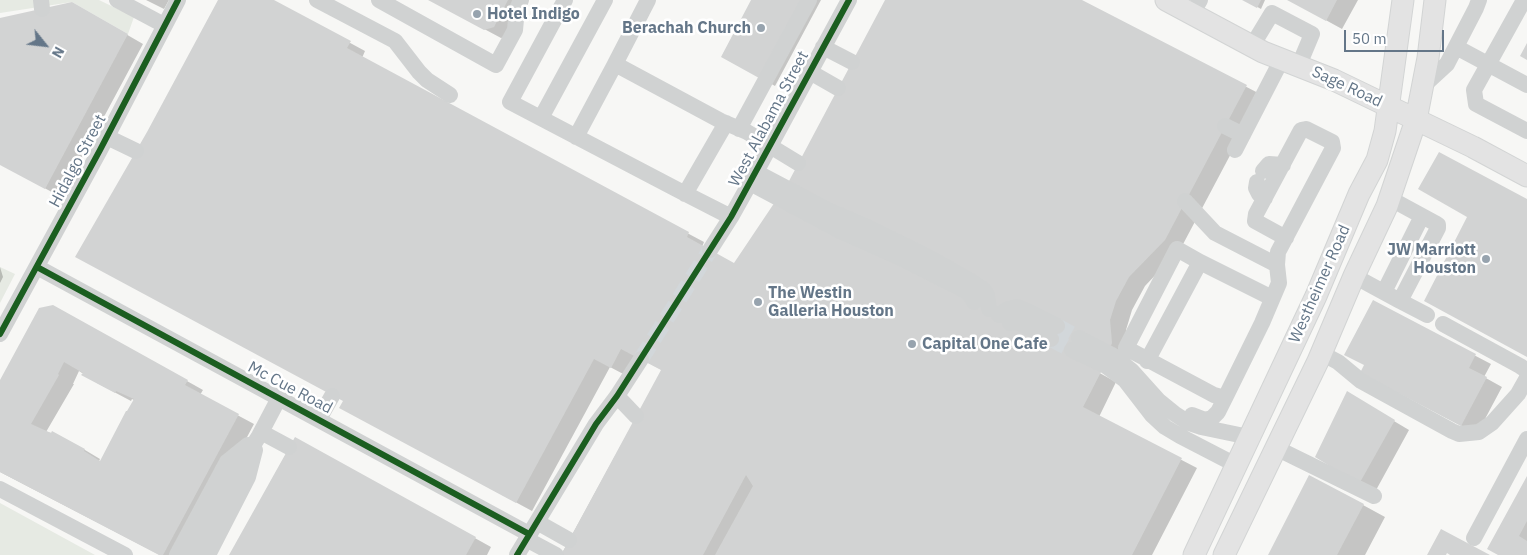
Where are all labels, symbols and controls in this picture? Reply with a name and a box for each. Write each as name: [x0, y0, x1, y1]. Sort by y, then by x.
place label: Hotel Indigo: [487, 4, 580, 24]
marker: Hotel Indigo: [471, 8, 483, 20]
place label: Berachah Church: [622, 18, 751, 38]
north arrow: [20, 20, 70, 70]
scale bar: [1347, 20, 1447, 52]
marker: Berachah Church: [755, 22, 767, 34]
text: 50 m: [1352, 29, 1387, 48]
text: N: [48, 43, 68, 61]
street label: West Alabama Street: [725, 48, 813, 190]
street label: Sage Road: [1309, 62, 1385, 112]
street label: Hidalgo Street: [45, 111, 111, 211]
street label: Westheimer Road: [1285, 222, 1355, 346]
place label: JW Marriott Houston: [1387, 240, 1476, 278]
marker: JW Marriott Houston: [1480, 253, 1492, 265]
place label: The Westin Galleria Houston: [768, 283, 894, 321]
marker: The Westin Galleria Houston: [752, 296, 764, 308]
place label: Capital One Cafe: [922, 334, 1048, 354]
marker: Capital One Cafe: [906, 338, 918, 350]
street label: Mc Cue Road: [244, 358, 336, 418]

